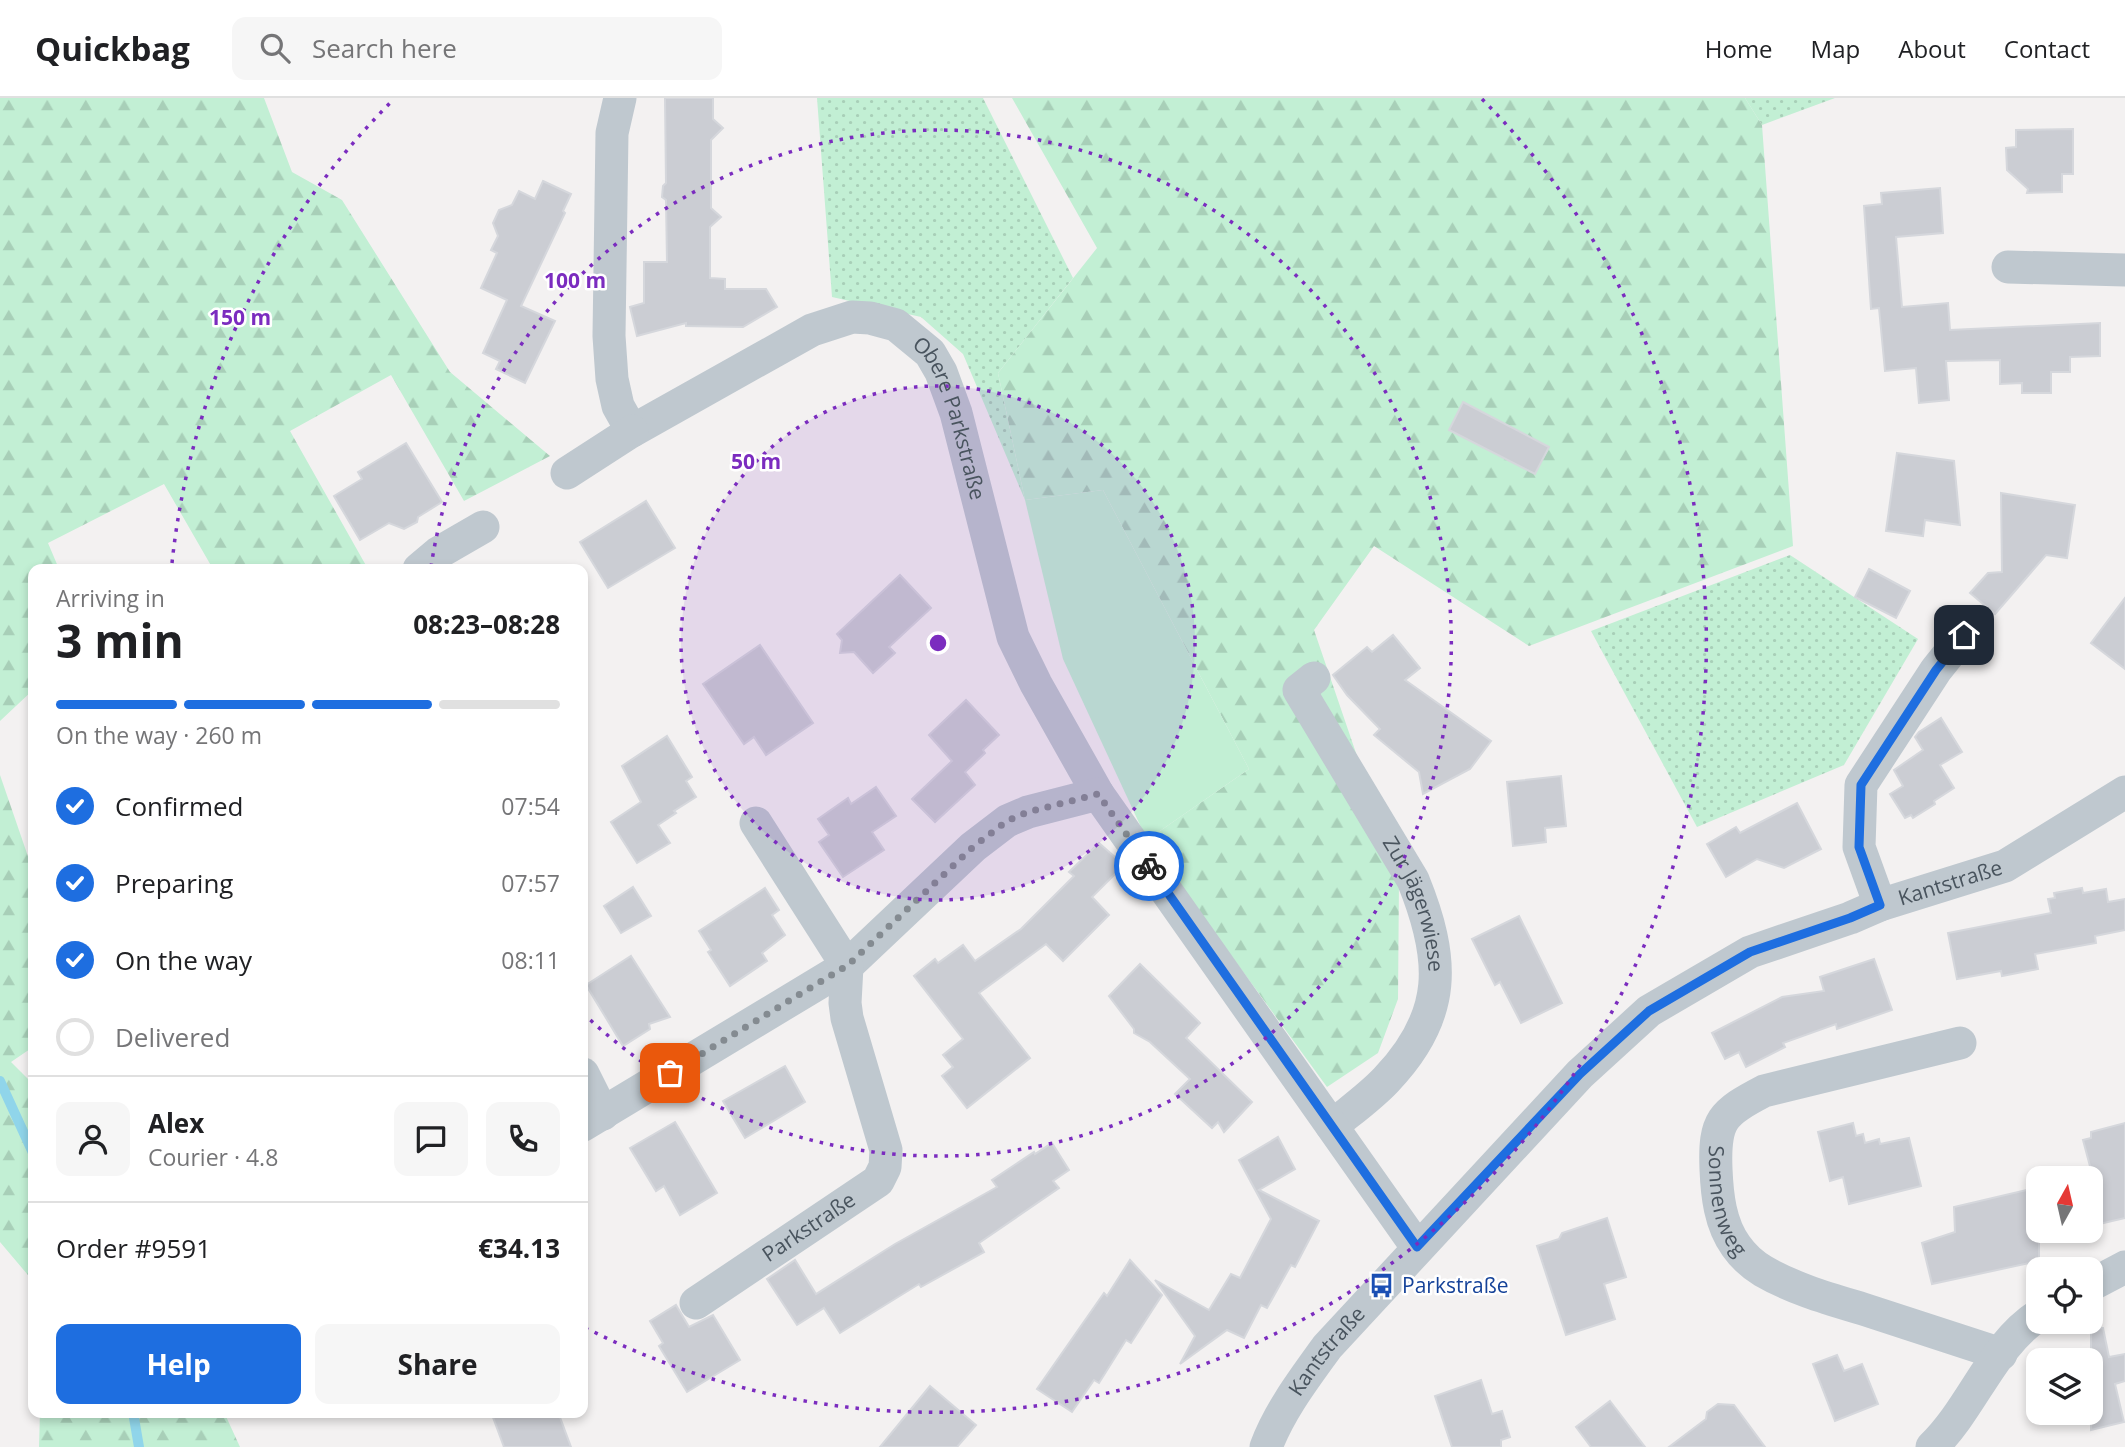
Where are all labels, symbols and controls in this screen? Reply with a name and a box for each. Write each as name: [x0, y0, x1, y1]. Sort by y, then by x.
search box: [232, 17, 722, 80]
text: Quickbag: [35, 26, 190, 71]
icon: search: [256, 29, 294, 67]
text: Search here: [312, 30, 457, 66]
text: Home: [1705, 32, 1773, 65]
text: Map: [1811, 32, 1860, 65]
text: About: [1898, 32, 1966, 65]
text: Contact: [2004, 32, 2090, 65]
text: 100 m: [544, 266, 606, 294]
text: 150 m: [209, 303, 271, 331]
street label: Obere Parkstraße: [907, 330, 993, 503]
text: 50 m: [731, 447, 781, 475]
text: Arriving in: [56, 582, 165, 614]
pin: [1934, 605, 1994, 665]
text: 08:23–08:28: [413, 606, 560, 642]
text: 3 min: [56, 609, 184, 671]
icon: home: [1945, 616, 1983, 654]
centre of rings: [926, 631, 950, 655]
text: On the way · 260 m: [56, 719, 262, 751]
icon: check: [56, 787, 94, 825]
text: Confirmed: [115, 788, 243, 824]
text: 07:54: [501, 790, 560, 822]
courier: [1114, 831, 1184, 901]
street label: Zur Jägerwiese: [1377, 831, 1450, 972]
icon: bike: [1130, 847, 1168, 885]
street label: Kantstraße: [1894, 853, 2005, 912]
icon: check: [56, 864, 94, 902]
text: Preparing: [115, 865, 233, 901]
text: 07:57: [501, 867, 560, 899]
icon: check: [56, 941, 94, 979]
text: On the way: [115, 942, 252, 978]
text: 08:11: [501, 944, 560, 976]
text: Delivered: [115, 1019, 230, 1055]
pin: [640, 1043, 700, 1103]
icon: bag: [651, 1054, 689, 1092]
button: person: [56, 1102, 130, 1176]
button: chat: [394, 1102, 468, 1176]
button: phone: [486, 1102, 560, 1176]
text: Alex: [148, 1105, 204, 1141]
text: Courier · 4.8: [148, 1141, 278, 1173]
street label: Sonnenweg: [1703, 1145, 1754, 1262]
north arrow: [2026, 1166, 2104, 1242]
map controls: [2026, 1166, 2103, 1425]
street label: Parkstraße: [756, 1185, 860, 1268]
text: Order #9591: [56, 1230, 211, 1266]
text: €34.13: [478, 1230, 560, 1266]
button: locate: [2026, 1257, 2103, 1334]
place label: Parkstraße: [1402, 1271, 1509, 1299]
bus stop icon: Parkstraße: [1368, 1272, 1396, 1300]
street label: Kantstraße: [1281, 1300, 1371, 1401]
button: Help: [56, 1324, 301, 1404]
button: Share: [315, 1324, 560, 1404]
button: layers: [2026, 1348, 2103, 1425]

